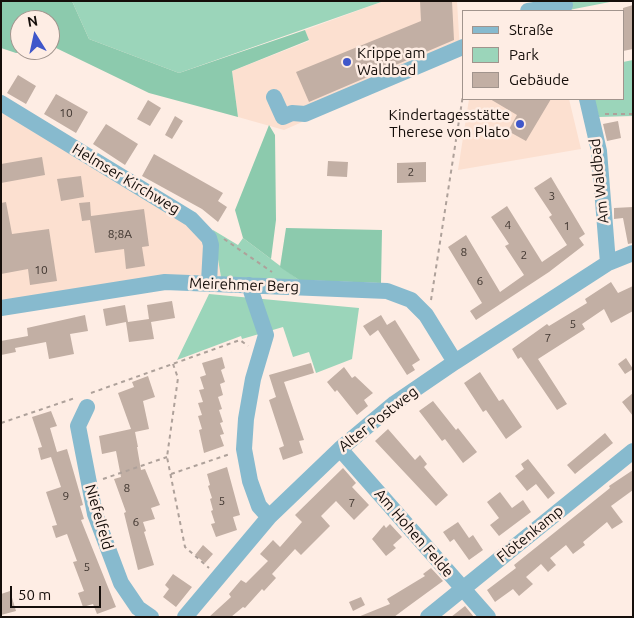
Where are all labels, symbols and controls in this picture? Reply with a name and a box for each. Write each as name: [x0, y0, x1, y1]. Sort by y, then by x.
north arrow: [10, 10, 60, 60]
legend: [462, 10, 624, 100]
text: N: [26, 12, 39, 30]
text: Straße: [509, 21, 553, 38]
place label: Krippe am Waldbad: [357, 44, 425, 79]
text: Park: [509, 46, 539, 63]
marker: Krippe am Waldbad: [341, 56, 353, 68]
text: Gebäude: [509, 71, 569, 88]
house number: 10: [59, 106, 73, 120]
place label: Kindertagesstätte Therese von Plato: [389, 106, 510, 141]
marker: Kindertagesstätte Therese von Plato: [514, 118, 526, 130]
street label: Am Waldbad: [586, 138, 612, 224]
street label: Helmser Kirchweg: [69, 140, 183, 218]
house number: 2: [408, 165, 414, 179]
house number: 3: [549, 189, 555, 203]
house number: 4: [505, 218, 511, 232]
house number: 1: [564, 219, 570, 233]
house number: 8;8A: [108, 227, 132, 241]
house number: 8: [461, 245, 467, 259]
house number: 2: [521, 248, 527, 262]
house number: 10: [34, 263, 48, 277]
street label: Meirehmer Berg: [189, 274, 299, 296]
house number: 6: [477, 274, 483, 288]
house number: 5: [570, 317, 576, 331]
house number: 7: [545, 331, 551, 345]
street label: Alter Postweg: [335, 383, 421, 455]
house number: 8: [124, 481, 130, 495]
street label: Niefelfeld: [81, 482, 117, 552]
street label: Am Hohen Felde: [371, 485, 457, 581]
house number: 9: [63, 489, 69, 503]
house number: 5: [219, 494, 225, 508]
house number: 7: [349, 496, 355, 510]
street label: Flötenkamp: [493, 502, 567, 566]
house number: 6: [133, 515, 139, 529]
house number: 5: [84, 560, 90, 574]
scale bar: [12, 576, 104, 608]
text: 50 m: [18, 586, 51, 603]

